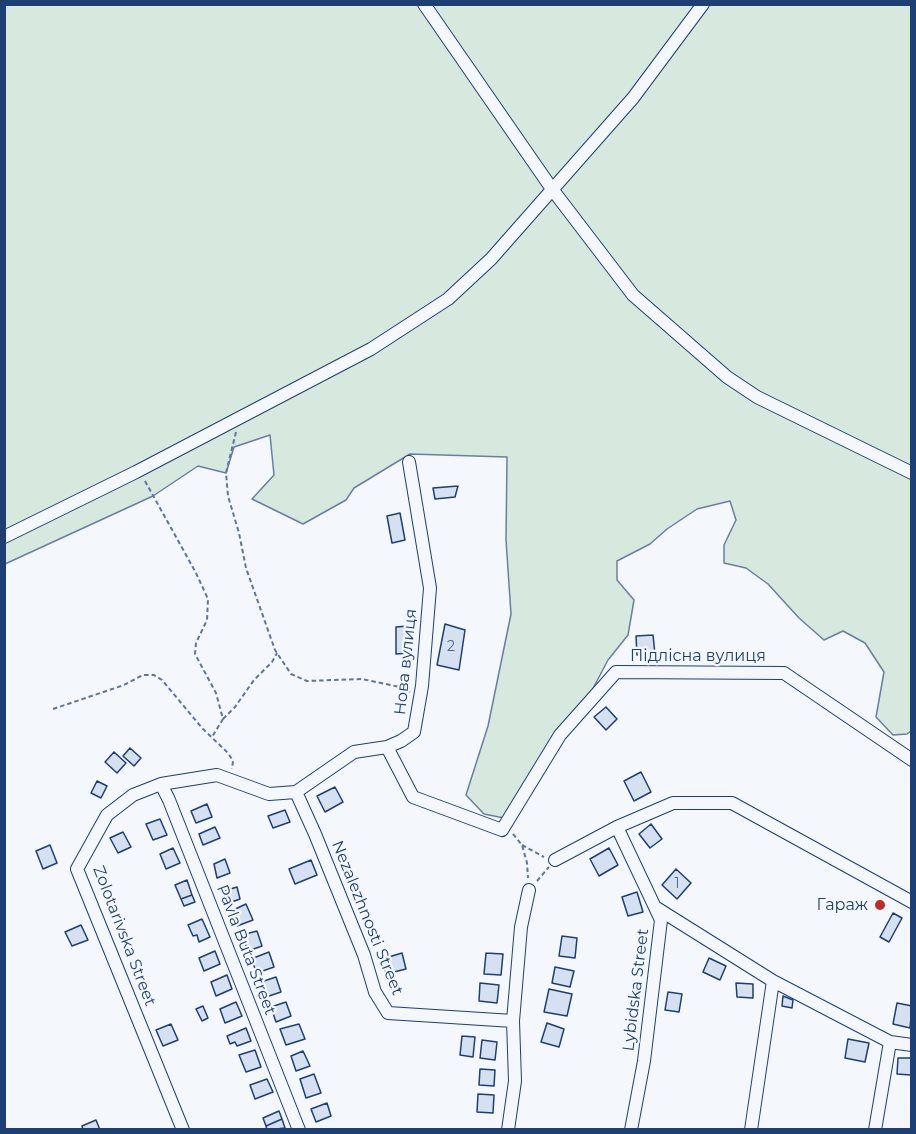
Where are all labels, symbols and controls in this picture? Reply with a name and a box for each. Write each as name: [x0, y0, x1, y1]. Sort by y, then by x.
street label: Нова вулиця: [391, 608, 421, 716]
house number: 2: [447, 639, 455, 655]
street label: Підлісна вулиця: [630, 646, 766, 666]
street label: Nezalezhnosti Street: [327, 838, 407, 998]
street label: Zolotarivska Street: [88, 863, 160, 1009]
house number: 1: [674, 876, 680, 892]
street label: Pavla Buta Street: [212, 882, 280, 1018]
place label: Гараж: [817, 895, 868, 915]
marker: Гараж: [873, 898, 887, 912]
street label: Lybidska Street: [619, 928, 653, 1052]

